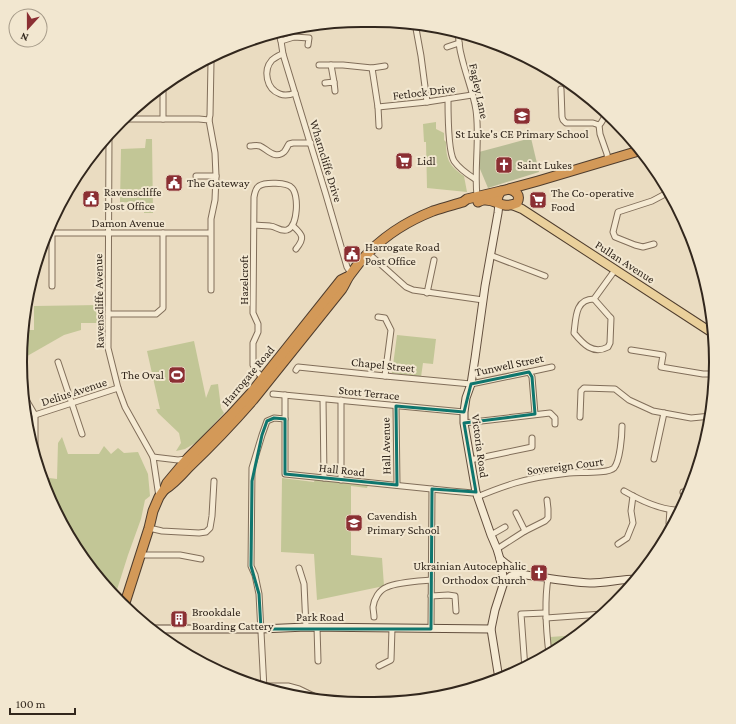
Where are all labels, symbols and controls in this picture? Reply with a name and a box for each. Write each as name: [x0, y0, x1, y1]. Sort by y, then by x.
north arrow: [8, 8, 48, 48]
text: N: [18, 30, 30, 44]
street label: Fagley Lane: [466, 62, 492, 120]
street label: Fetlock Drive: [392, 81, 456, 103]
school or university icon: St Luke's CE Primary School: [512, 106, 532, 126]
street label: Wharncliffe Drive: [307, 118, 345, 204]
place label: St Luke's CE Primary School: [455, 127, 589, 141]
supermarket icon: Lidl: [394, 151, 414, 171]
place label: Lidl: [417, 154, 436, 168]
church icon: Saint Lukes: [494, 155, 514, 175]
place label: Saint Lukes: [517, 158, 572, 172]
public building icon: The Gateway: [164, 173, 184, 193]
place label: The Gateway: [187, 176, 250, 190]
place label: Ravenscliffe Post Office: [104, 185, 161, 213]
place label: The Co-operative Food: [551, 186, 634, 214]
public building icon: Ravenscliffe Post Office: [81, 189, 101, 209]
supermarket icon: The Co-operative Food: [528, 190, 548, 210]
street label: Damon Avenue: [91, 216, 165, 230]
street label: Pullan Avenue: [593, 238, 657, 286]
place label: Harrogate Road Post Office: [365, 240, 440, 268]
public building icon: Harrogate Road Post Office: [342, 244, 362, 264]
street label: Ravenscliffe Avenue: [91, 253, 107, 349]
street label: Hazelcroft: [237, 254, 251, 305]
street label: Harrogate Road: [219, 342, 278, 409]
street label: Tunwell Street: [473, 351, 546, 379]
street label: Chapel Street: [350, 355, 417, 375]
sports icon: The Oval: [167, 365, 187, 385]
place label: The Oval: [121, 368, 164, 382]
street label: Delius Avenue: [39, 375, 109, 409]
street label: Stott Terrace: [338, 383, 400, 403]
street label: Victoria Road: [469, 413, 491, 479]
street label: Hall Avenue: [379, 417, 393, 475]
street label: Sovereign Court: [526, 454, 605, 478]
street label: Hall Road: [318, 461, 366, 479]
place label: Cavendish Primary School: [367, 509, 440, 537]
school or university icon: Cavendish Primary School: [344, 513, 364, 533]
place label: Ukrainian Autocephalic Orthodox Church: [413, 559, 527, 587]
church icon: Ukrainian Autocephalic Orthodox Church: [529, 563, 549, 583]
place label: Brookdale Boarding Cattery: [192, 605, 274, 633]
building icon: Brookdale Boarding Cattery: [169, 609, 189, 629]
street label: Park Road: [296, 610, 345, 624]
scale bar: [10, 690, 75, 716]
text: 100 m: [16, 697, 46, 711]

